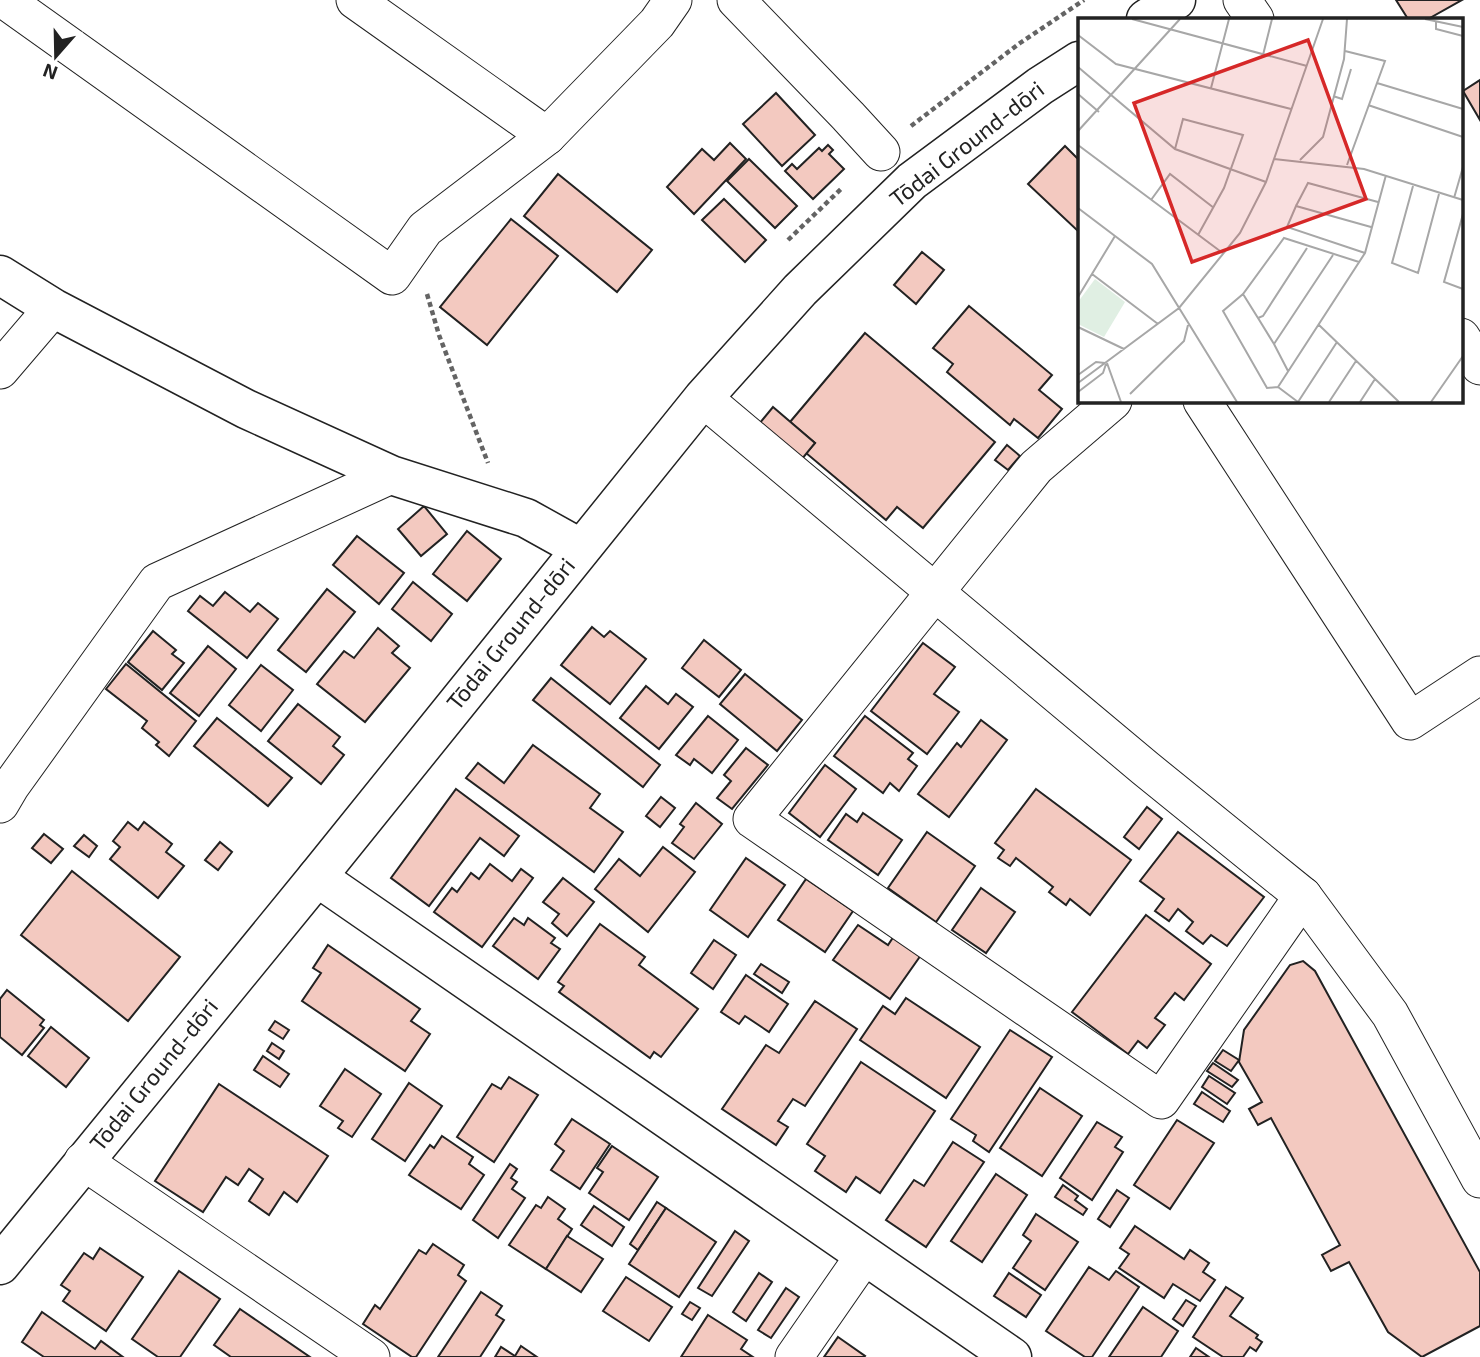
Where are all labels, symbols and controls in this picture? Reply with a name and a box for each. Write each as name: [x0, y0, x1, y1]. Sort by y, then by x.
inset map: [1078, 18, 1462, 402]
north arrow: [21, 21, 91, 91]
text: N: [40, 59, 60, 86]
street label: Tōdai Ground-dōri: [884, 74, 1049, 212]
street label: Tōdai Ground-dōri: [440, 551, 580, 715]
street label: Tōdai Ground-dōri: [83, 992, 223, 1156]

